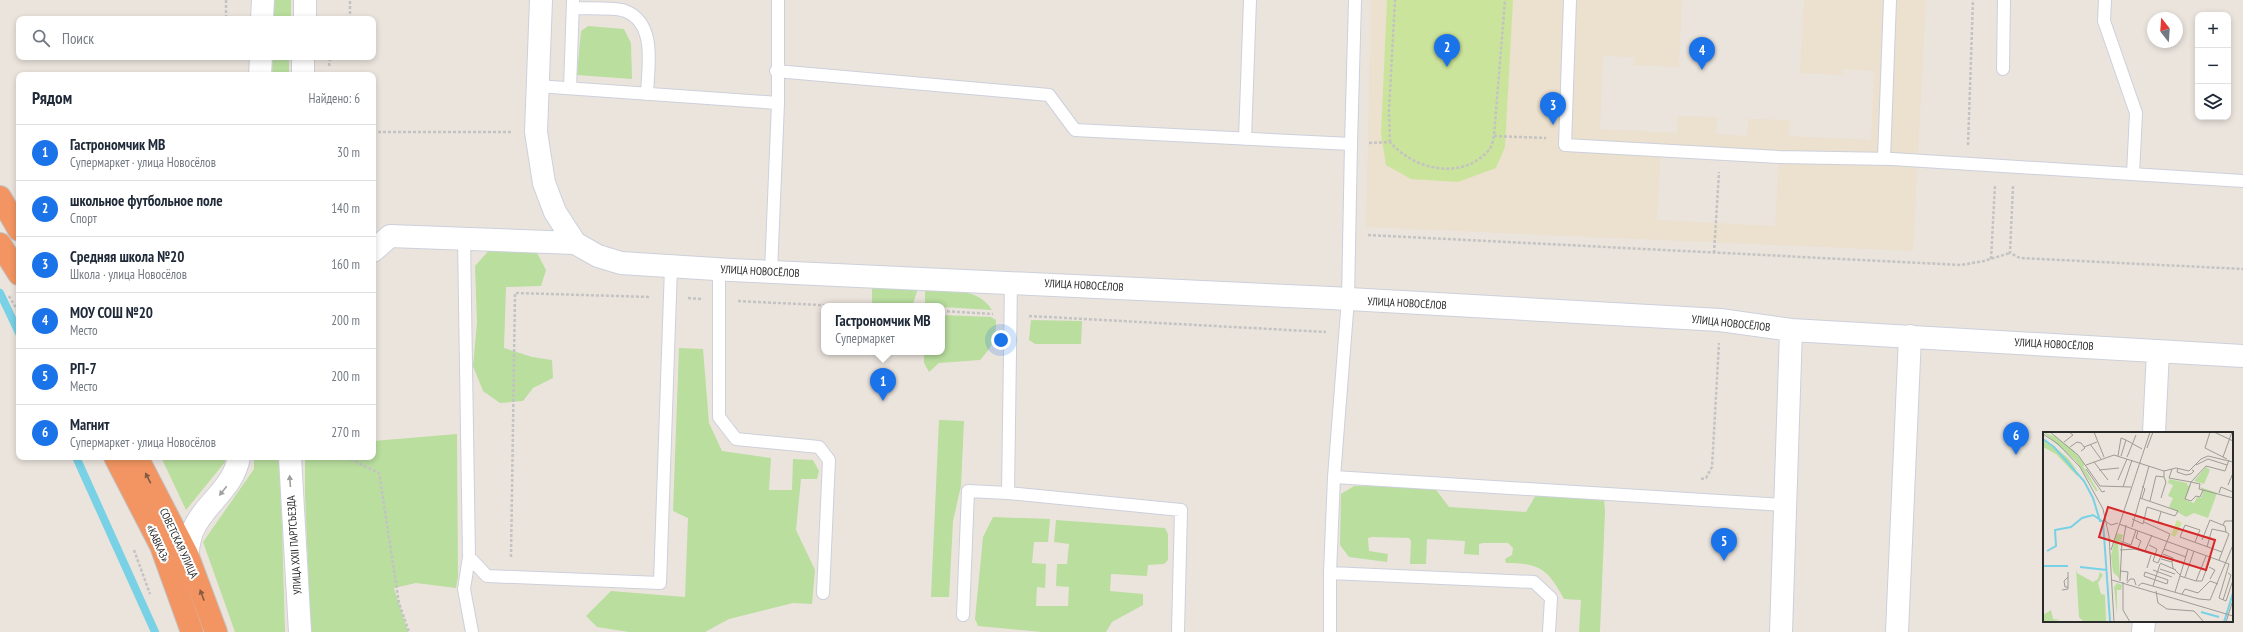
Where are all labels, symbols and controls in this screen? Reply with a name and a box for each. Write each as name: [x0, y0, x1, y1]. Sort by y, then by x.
north arrow: [2147, 12, 2183, 48]
map controls: [2195, 12, 2231, 120]
button: +: [2195, 12, 2231, 48]
search box: [16, 16, 376, 60]
icon: search: [30, 27, 52, 49]
text: Поиск: [62, 29, 94, 48]
pin: 2: [1434, 34, 1460, 67]
pin: 4: [1689, 37, 1715, 70]
button: −: [2195, 48, 2231, 84]
button: layers: [2195, 84, 2231, 120]
text: Рядом: [32, 87, 72, 109]
text: Найдено: 6: [309, 90, 360, 107]
pin: 3: [1540, 92, 1566, 125]
text: Гастрономчик МВ: [70, 135, 165, 154]
text: 1: [42, 144, 48, 161]
text: 30 m: [337, 144, 360, 161]
text: Супермаркет · улица Новосёлов: [70, 154, 216, 171]
text: школьное футбольное поле: [70, 191, 223, 210]
text: 2: [42, 200, 48, 217]
text: 140 m: [331, 200, 360, 217]
text: Спорт: [70, 210, 97, 227]
text: Средняя школа №20: [70, 247, 184, 266]
text: 3: [42, 256, 48, 273]
text: 160 m: [331, 256, 360, 273]
street label: УЛИЦА НОВОСЁЛОВ: [720, 262, 800, 280]
text: Школа · улица Новосёлов: [70, 266, 187, 283]
street label: УЛИЦА НОВОСЁЛОВ: [1044, 276, 1124, 294]
street label: УЛИЦА НОВОСЁЛОВ: [1367, 294, 1447, 312]
text: МОУ СОШ №20: [70, 303, 153, 322]
popup: [821, 303, 945, 355]
text: Гастрономчик МВ: [835, 311, 931, 330]
text: 4: [42, 312, 48, 329]
text: 200 m: [331, 312, 360, 329]
street label: УЛИЦА НОВОСЁЛОВ: [1691, 312, 1771, 334]
text: Место: [70, 322, 98, 339]
text: Супермаркет: [835, 330, 895, 347]
your location: [991, 330, 1011, 350]
street label: УЛИЦА НОВОСЁЛОВ: [2014, 335, 2094, 353]
text: РП-7: [70, 359, 97, 378]
text: 5: [42, 368, 48, 385]
text: 200 m: [331, 368, 360, 385]
pin: 1: [870, 368, 896, 401]
text: Место: [70, 378, 98, 395]
text: Магнит: [70, 415, 109, 434]
pin: 6: [2003, 422, 2029, 455]
text: 6: [42, 424, 48, 441]
text: 270 m: [331, 424, 360, 441]
inset map: [2043, 432, 2233, 622]
text: Супермаркет · улица Новосёлов: [70, 434, 216, 451]
one-way arrow: [145, 472, 151, 484]
one-way arrow: [287, 475, 294, 487]
one-way arrow: [218, 486, 227, 497]
street label: УЛИЦА XXII ПАРТСЪЕЗДА: [284, 494, 304, 595]
street label: СОВЕТСКАЯ УЛИЦА: [157, 506, 202, 581]
street label: «КАВКАЗ»: [144, 522, 172, 564]
pin: 5: [1711, 528, 1737, 561]
one-way arrow: [199, 589, 205, 601]

